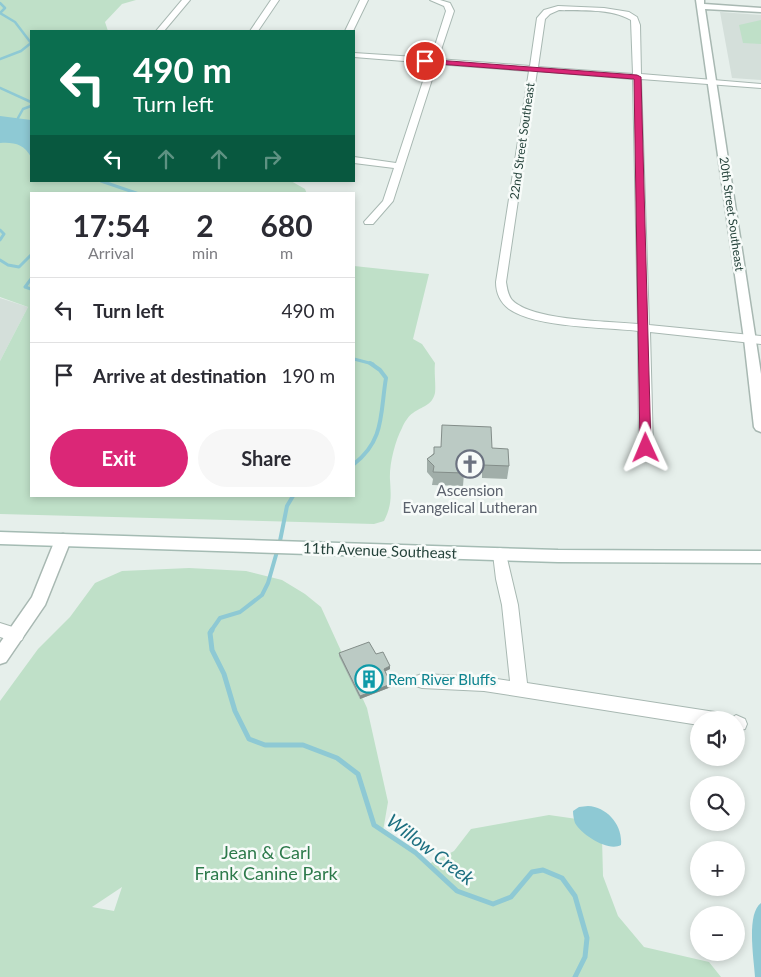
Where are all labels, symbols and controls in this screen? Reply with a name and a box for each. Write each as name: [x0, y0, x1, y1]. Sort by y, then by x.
pin: [404, 40, 446, 82]
icon: arrive: [411, 47, 439, 75]
text: 490 m: [133, 48, 232, 90]
icon: left: [50, 50, 115, 115]
street label: 22nd Street Southeast: [506, 81, 538, 200]
text: Turn left: [133, 90, 214, 117]
icon: left: [99, 145, 127, 173]
icon: ahead: [152, 145, 180, 173]
icon: ahead: [205, 145, 233, 173]
icon: right: [258, 145, 286, 173]
street label: 20th Street Southeast: [717, 156, 748, 273]
text: 17:54: [72, 207, 150, 243]
text: 2: [196, 207, 214, 243]
text: 680: [260, 207, 313, 243]
text: Arrival: [88, 243, 134, 262]
text: min: [192, 243, 218, 262]
text: m: [280, 243, 293, 262]
icon: left: [50, 296, 78, 324]
text: Turn left: [93, 299, 164, 322]
text: 490 m: [281, 299, 335, 322]
icon: arrive: [50, 361, 78, 389]
text: Arrive at destination: [93, 364, 266, 387]
text: 190 m: [281, 364, 335, 387]
position arrow: [619, 421, 671, 473]
button: Exit: [50, 429, 188, 487]
button: Share: [198, 429, 335, 487]
church icon: Ascension Evangelical Lutheran: [455, 449, 485, 479]
place label: Ascension Evangelical Lutheran: [403, 481, 537, 516]
street label: 11th Avenue Southeast: [303, 538, 458, 562]
building icon: Rem River Bluffs: [354, 664, 384, 694]
place label: Rem River Bluffs: [388, 670, 496, 688]
map controls: [690, 711, 745, 961]
button: sound: [690, 711, 745, 766]
button: search: [690, 776, 745, 831]
water label: Willow Creek: [383, 809, 480, 890]
park label: Jean & Carl Frank Canine Park: [194, 841, 338, 884]
button: +: [690, 841, 745, 896]
button: −: [690, 906, 745, 961]

